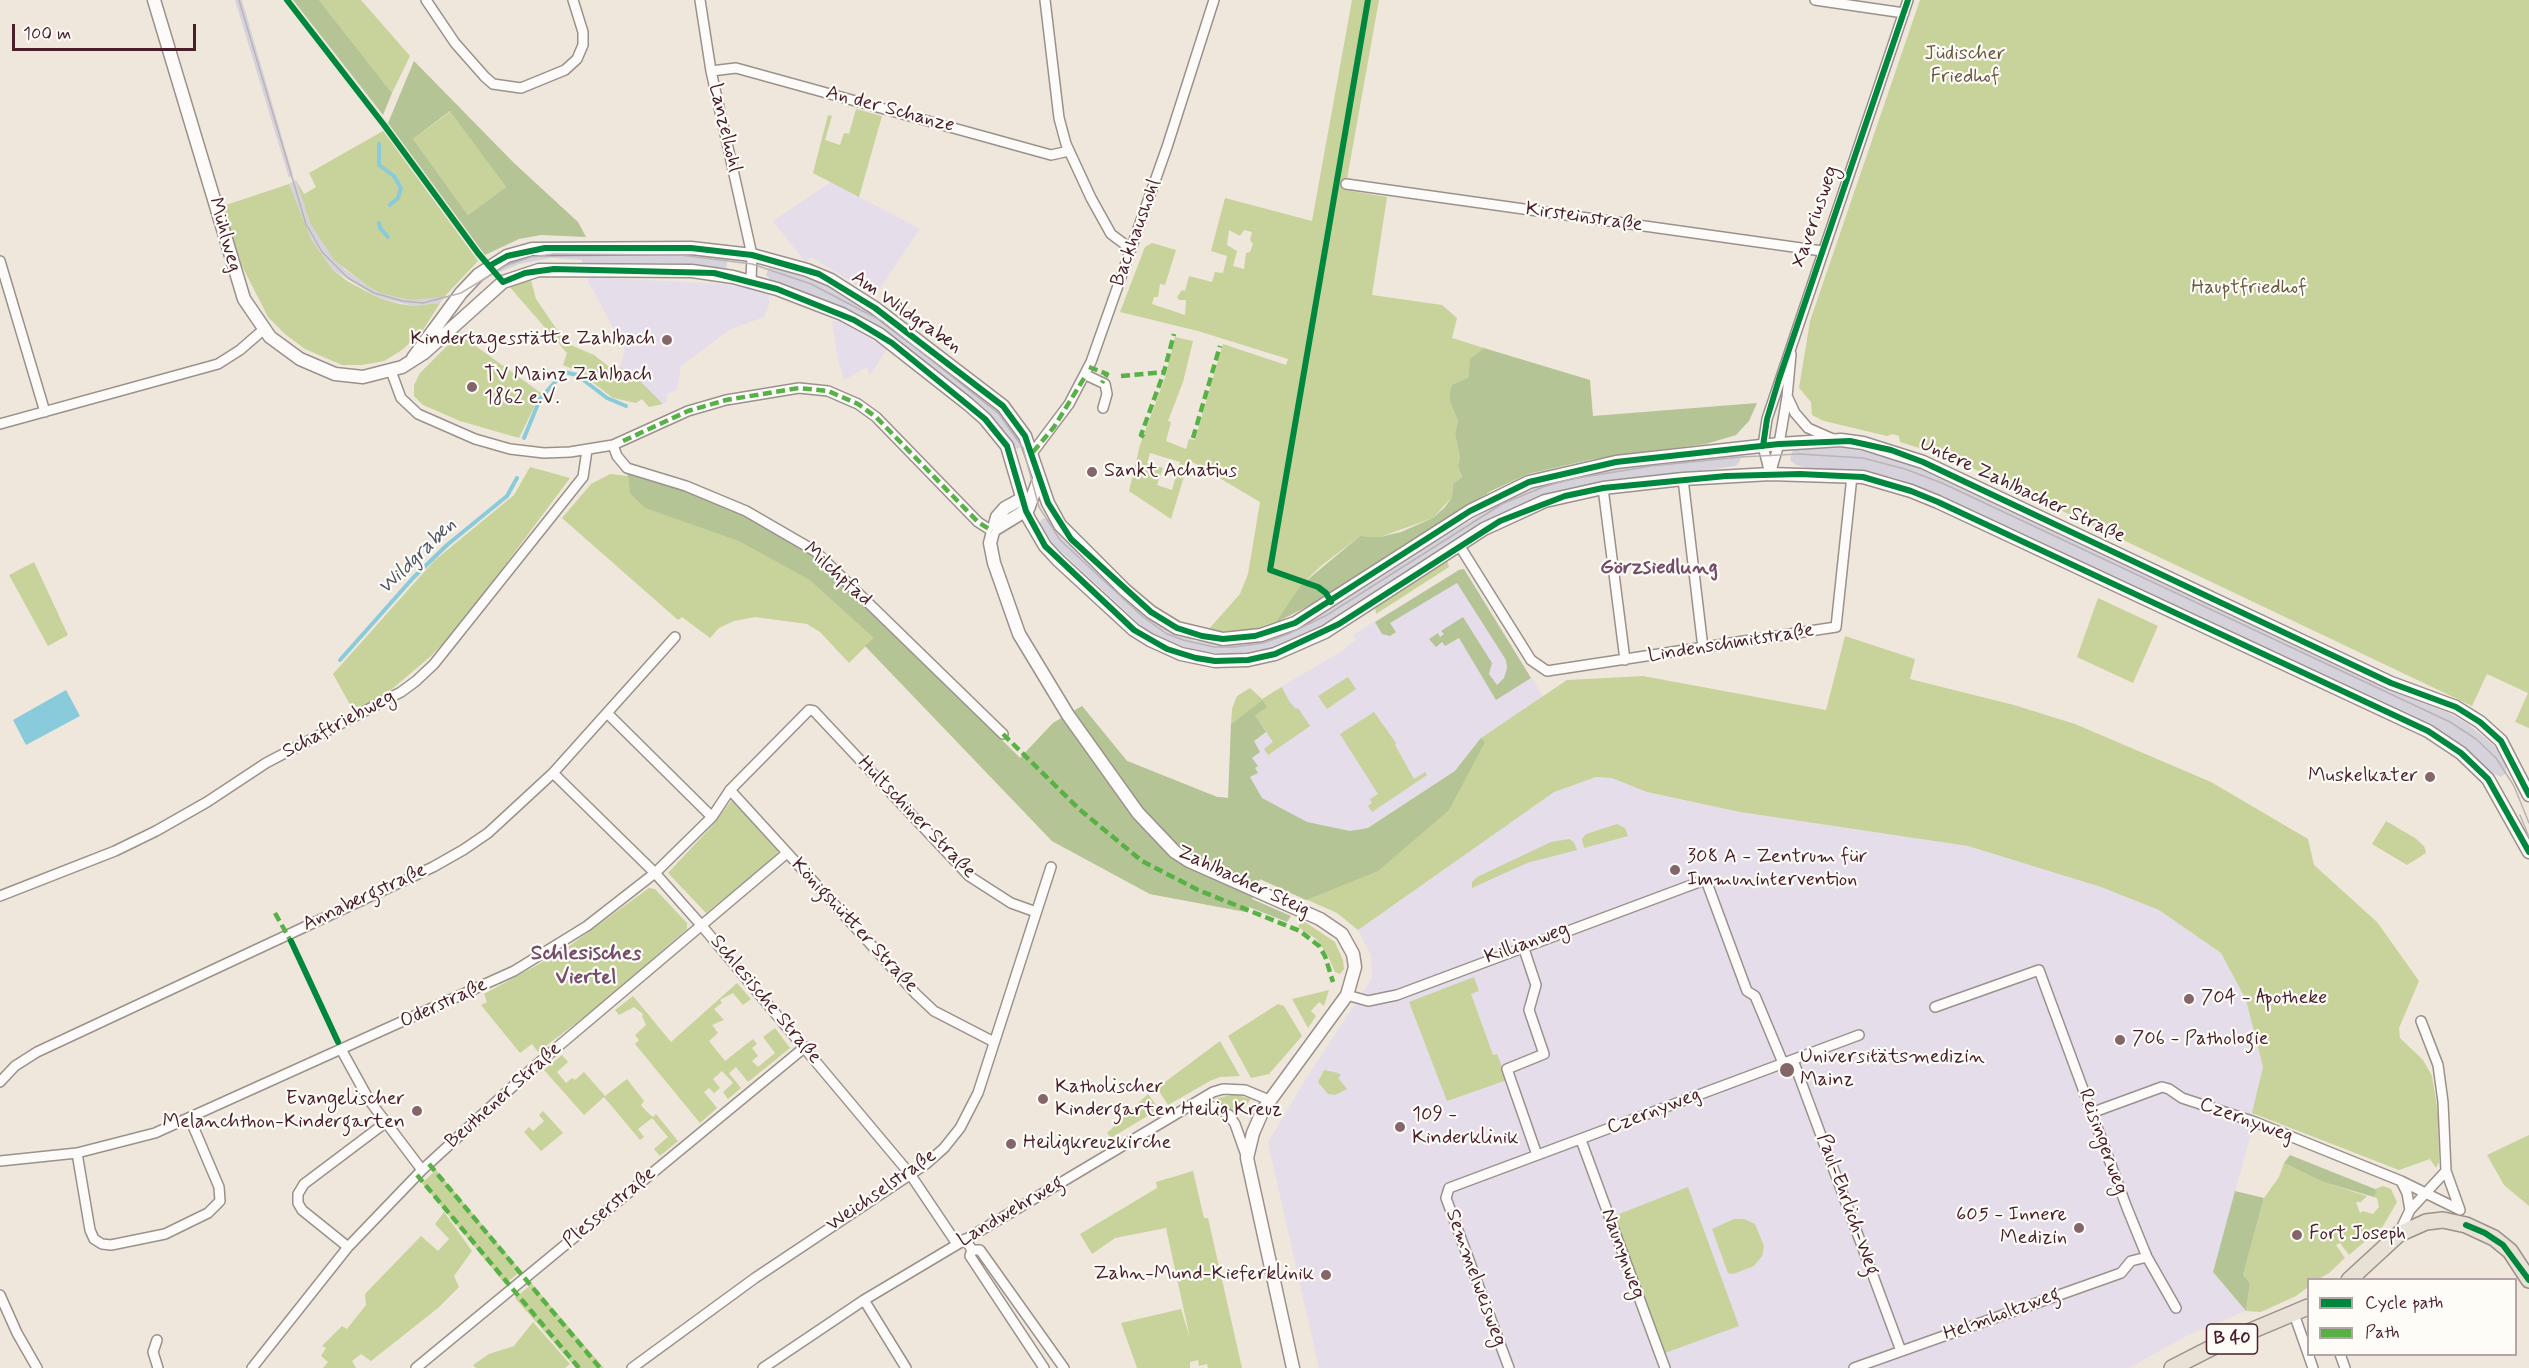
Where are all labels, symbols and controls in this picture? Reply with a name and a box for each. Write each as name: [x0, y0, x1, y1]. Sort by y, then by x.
scale bar: [15, 12, 200, 50]
text: 100 m: [23, 22, 71, 46]
park label: Jüdischer Friedhof: [1924, 43, 2006, 90]
street label: Lanzelhohl: [702, 81, 746, 175]
street label: An der Schanze: [823, 81, 957, 139]
street label: Xaveriusweg: [1787, 163, 1845, 271]
street label: Backhaushohl: [1106, 176, 1168, 290]
street label: Mühlweg: [202, 195, 246, 275]
street label: Kirsteinstraße: [1524, 198, 1644, 238]
street label: Am Wildgraben: [846, 266, 966, 360]
park label: Hauptfriedhof: [2191, 277, 2307, 301]
place label: Kindertagesstätte Zahlbach: [410, 328, 655, 352]
marker: Kindertagesstätte Zahlbach: [660, 333, 674, 347]
place label: TV Mainz Zahlbach 1862 e.V.: [484, 364, 652, 411]
marker: TV Mainz Zahlbach 1862 e.V.: [465, 380, 479, 394]
street label: Untere Zahlbacher Straße: [1915, 433, 2129, 549]
place label: Sankt Achatius: [1104, 460, 1237, 484]
marker: Sankt Achatius: [1085, 465, 1099, 479]
water label: Wildgraben: [374, 513, 462, 601]
street label: Milchpfad: [798, 538, 876, 612]
district label: Görzsiedlung: [1600, 556, 1718, 582]
street label: Lindenschmitstraße: [1646, 619, 1816, 669]
street label: Schaftriebweg: [279, 685, 399, 765]
street label: Hultschiner Straße: [852, 752, 980, 884]
place label: Muskelkater: [2308, 765, 2418, 789]
marker: Muskelkater: [2423, 770, 2437, 784]
street label: Zahlbacher Steig: [1173, 841, 1313, 923]
place label: 308 A - Zentrum für Immunintervention: [1687, 846, 1867, 893]
street label: Königshütter Straße: [785, 854, 923, 998]
street label: Annabergstraße: [299, 859, 431, 937]
marker: 308 A - Zentrum für Immunintervention: [1668, 863, 1682, 877]
street label: Killianweg: [1482, 918, 1572, 970]
street label: Schlesische Straße: [704, 931, 826, 1069]
district label: Schlesisches Viertel: [531, 942, 641, 992]
street label: Oderstraße: [397, 973, 491, 1035]
place label: 704 - Apotheke: [2201, 987, 2327, 1011]
marker: 704 - Apotheke: [2182, 992, 2196, 1006]
place label: 706 - Pathologie: [2132, 1028, 2269, 1052]
marker: 706 - Pathologie: [2113, 1033, 2127, 1047]
street label: Beuthener Straße: [441, 1038, 567, 1154]
place label: Universitätsmedizin Mainz: [1800, 1046, 1985, 1093]
marker: Universitätsmedizin Mainz: [1778, 1061, 1796, 1079]
place label: Katholischer Kindergarten Heilig Kreuz: [1055, 1076, 1282, 1123]
street label: Czernyweg: [1604, 1083, 1704, 1141]
street label: Reisingerweg: [2072, 1086, 2132, 1198]
place label: Evangelischer Melanchthon-Kindergarten: [162, 1088, 405, 1135]
marker: Katholischer Kindergarten Heilig Kreuz: [1036, 1092, 1050, 1106]
street label: Czernyweg: [2196, 1093, 2296, 1149]
marker: Evangelischer Melanchthon-Kindergarten: [410, 1104, 424, 1118]
place label: 109 - Kinderklinik: [1412, 1104, 1519, 1151]
marker: 109 - Kinderklinik: [1393, 1120, 1407, 1134]
street label: Paul-Ehrlich-Weg: [1810, 1131, 1884, 1279]
place label: Heiligkreuzkirche: [1023, 1132, 1171, 1156]
marker: Heiligkreuzkirche: [1004, 1137, 1018, 1151]
street label: Weichselstraße: [823, 1144, 941, 1238]
street label: Plesserstraße: [559, 1162, 661, 1254]
street label: Landwehrweg: [954, 1171, 1068, 1253]
place label: 605 - Innere Medizin: [1956, 1204, 2067, 1251]
street label: Semmelweisweg: [1439, 1206, 1511, 1350]
street label: Naunynweg: [1595, 1206, 1649, 1302]
marker: 605 - Innere Medizin: [2072, 1221, 2086, 1235]
place label: Fort Joseph: [2309, 1223, 2406, 1247]
marker: Fort Joseph: [2290, 1228, 2304, 1242]
place label: Zahn-Mund-Kieferklinik: [1094, 1263, 1314, 1287]
marker: Zahn-Mund-Kieferklinik: [1319, 1268, 1333, 1282]
legend: [2307, 1278, 2517, 1356]
street label: Helmholtzweg: [1940, 1283, 2064, 1347]
text: Cycle path: [2365, 1291, 2443, 1315]
text: Path: [2365, 1321, 2400, 1345]
road number: B 40: [2206, 1324, 2258, 1354]

